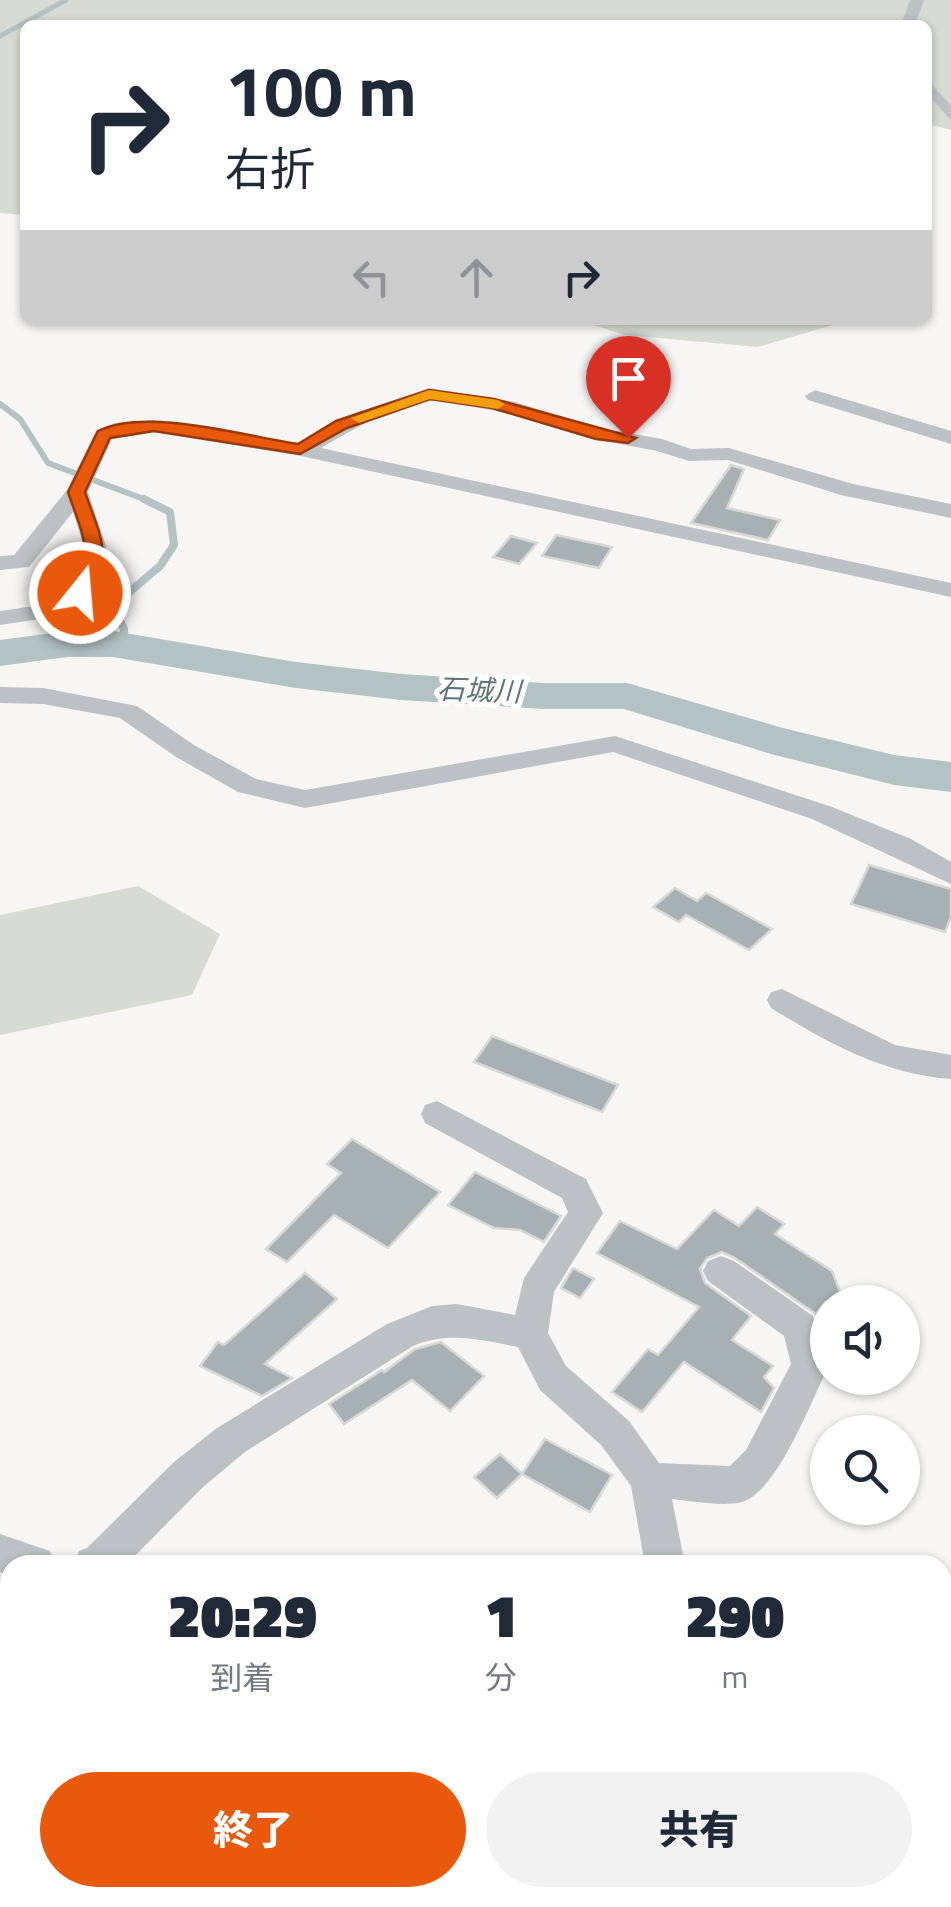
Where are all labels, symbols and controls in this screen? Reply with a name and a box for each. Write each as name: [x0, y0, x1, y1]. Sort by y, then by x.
text: 100 m: [225, 37, 417, 143]
icon: right: [60, 60, 190, 190]
text: 右折: [225, 134, 315, 202]
icon: left: [344, 250, 399, 305]
icon: ahead: [449, 250, 504, 305]
icon: right: [554, 250, 609, 305]
pin: [586, 336, 671, 439]
icon: arrive: [601, 351, 656, 406]
position arrow: [28, 541, 132, 645]
water label: 石城川: [436, 667, 525, 713]
map controls: [810, 1285, 920, 1525]
button: sound: [810, 1285, 920, 1395]
button: search: [810, 1415, 920, 1525]
text: 20:29: [168, 1569, 317, 1660]
text: 1: [485, 1569, 518, 1660]
text: 290: [685, 1569, 784, 1660]
text: m: [721, 1652, 748, 1700]
text: 到着: [210, 1653, 274, 1701]
text: 分: [485, 1653, 517, 1701]
button: 終了: [40, 1772, 466, 1887]
button: 共有: [486, 1772, 912, 1887]

